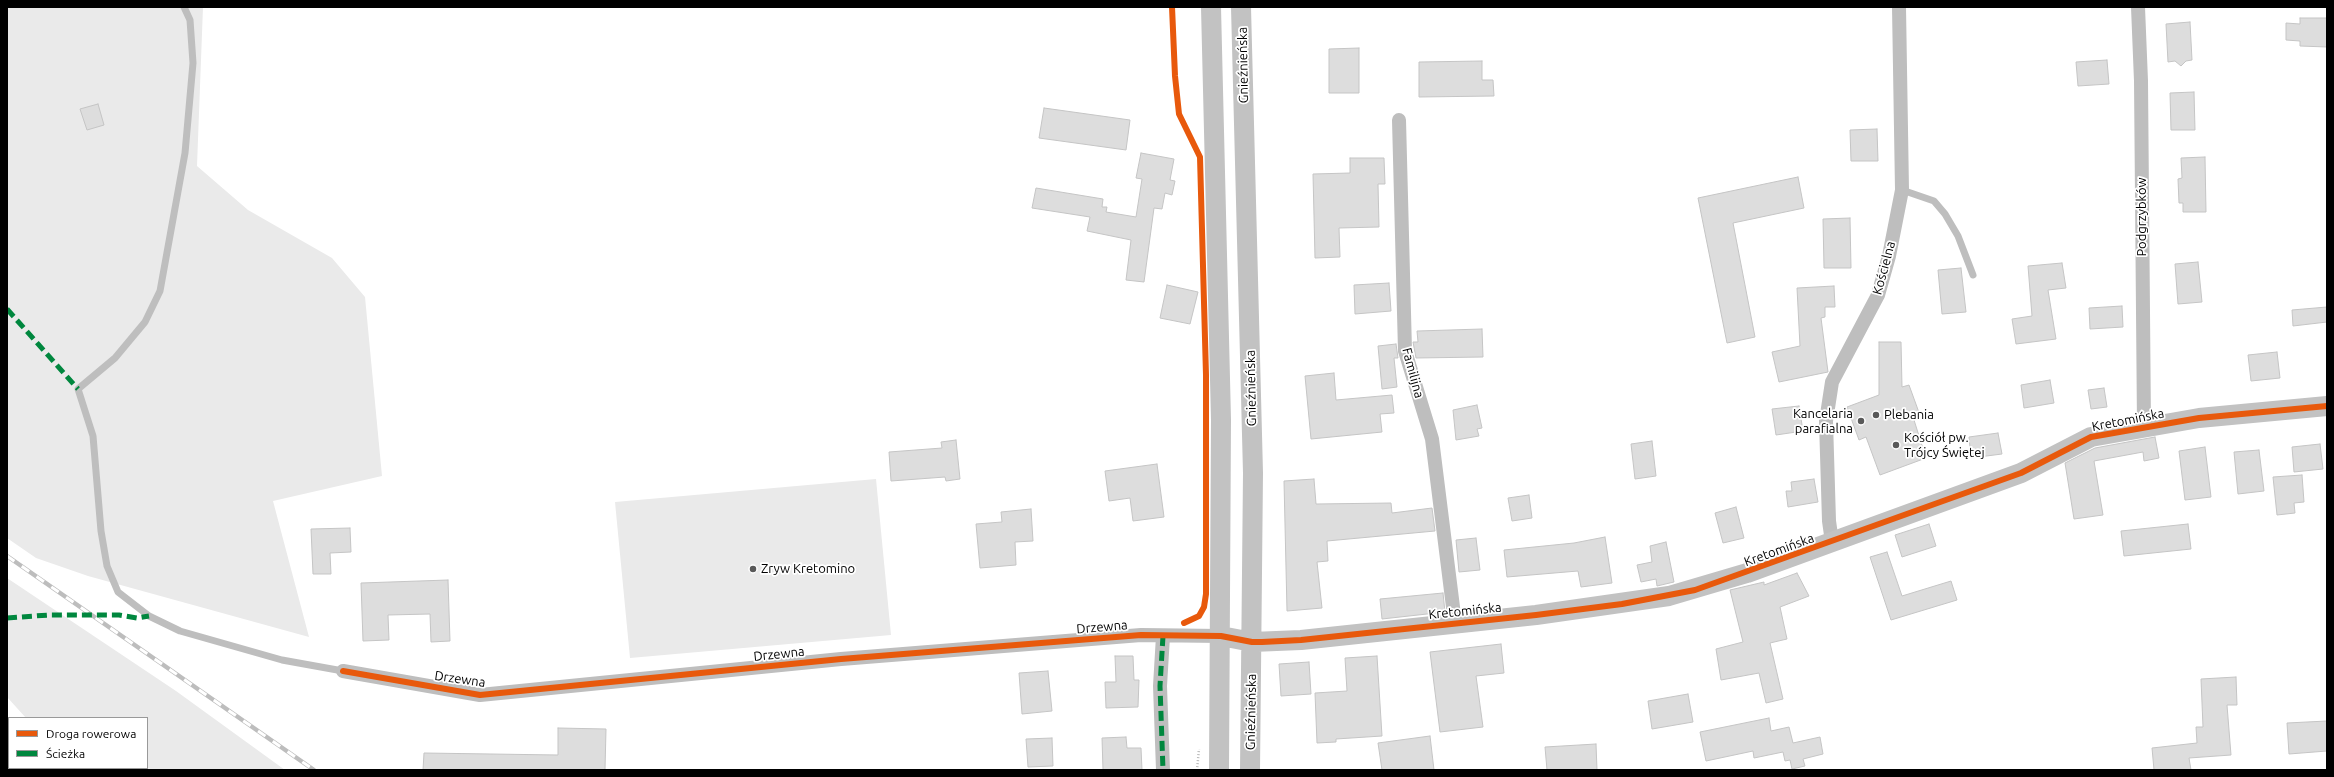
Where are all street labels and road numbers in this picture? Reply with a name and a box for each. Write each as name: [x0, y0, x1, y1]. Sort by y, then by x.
street label: Gnieźnieńska: [1235, 27, 1251, 103]
street label: Podgrzybków: [2134, 177, 2150, 257]
street label: Kościelna: [1869, 239, 1899, 297]
street label: Familijna: [1399, 346, 1427, 400]
street label: Gnieźnieńska: [1243, 350, 1259, 426]
street label: Kretomińska: [2090, 405, 2166, 435]
street label: Kretomińska: [1742, 530, 1816, 570]
street label: Kretomińska: [1428, 599, 1502, 623]
street label: Drzewna: [1076, 617, 1128, 637]
street label: Drzewna: [753, 644, 805, 664]
street label: Drzewna: [433, 668, 487, 690]
street label: Gnieźnieńska: [1243, 674, 1259, 750]

